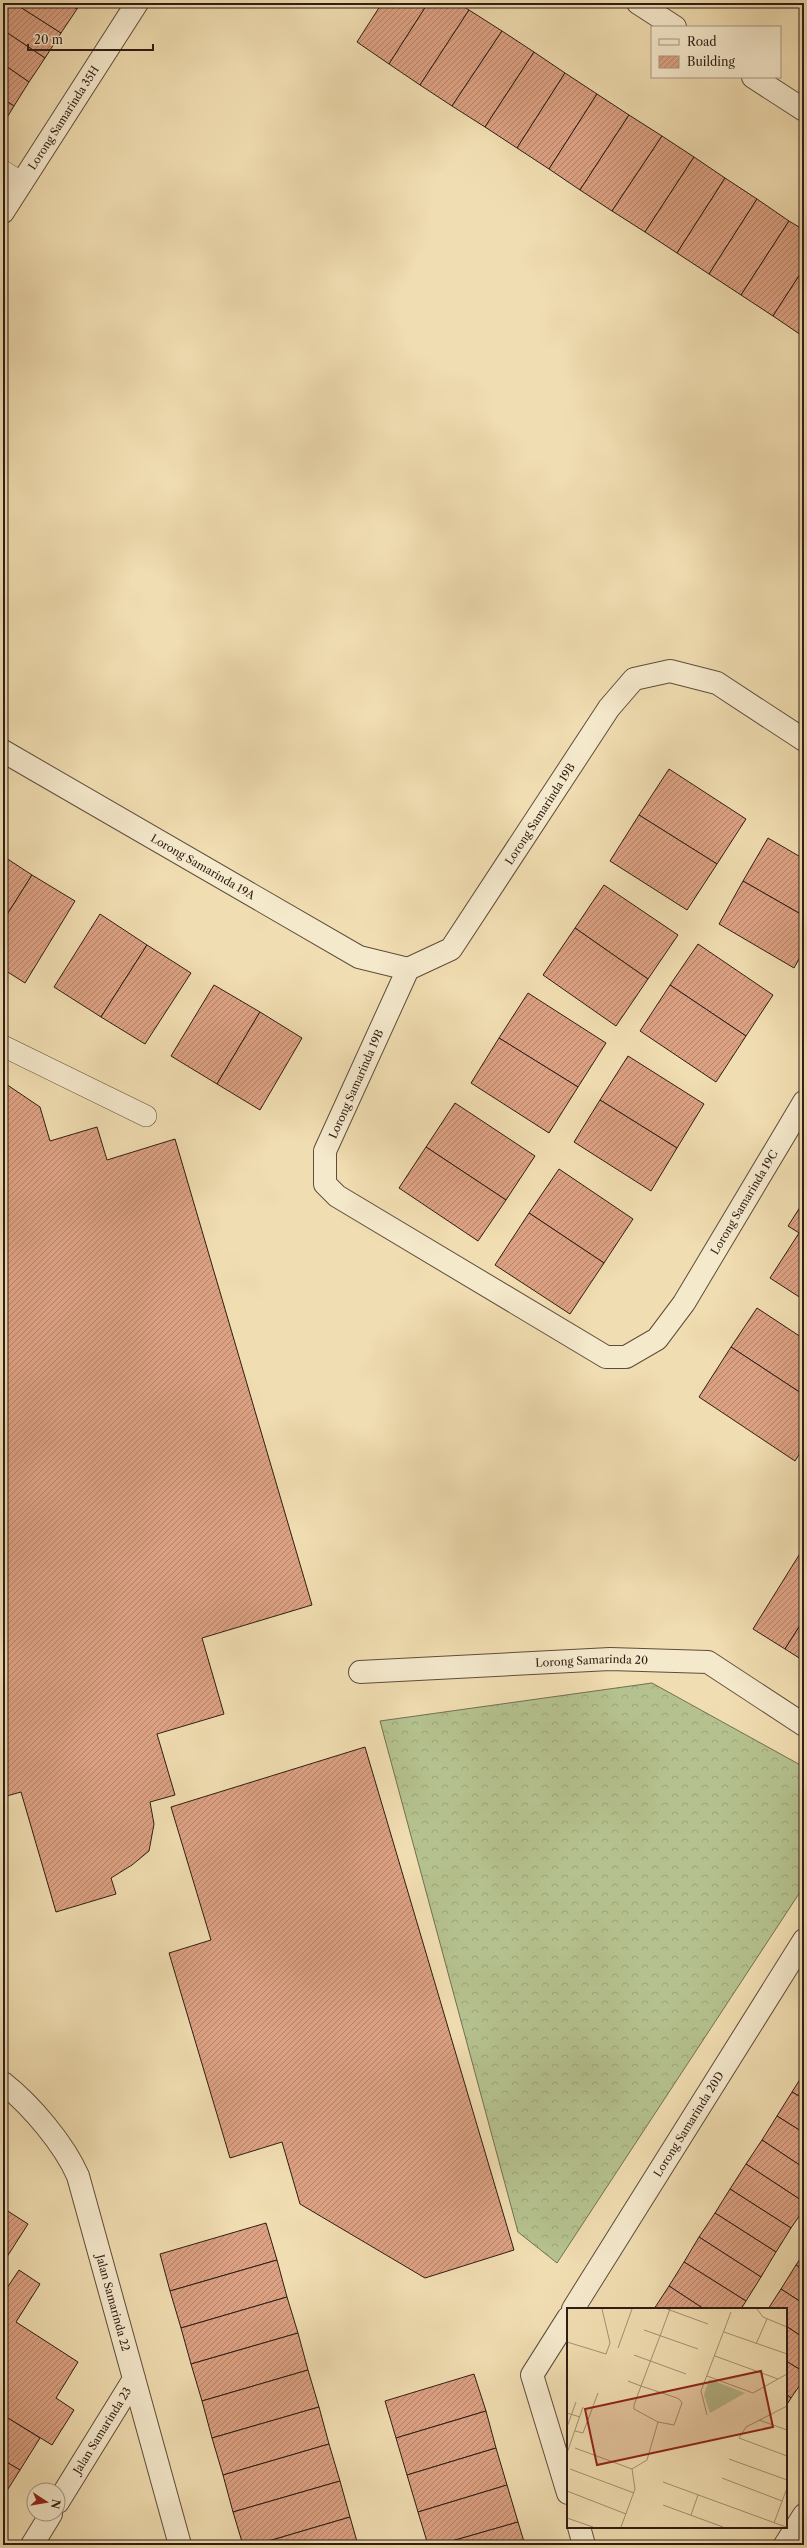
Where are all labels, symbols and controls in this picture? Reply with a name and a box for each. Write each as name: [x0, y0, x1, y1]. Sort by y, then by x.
scale bar: [28, 26, 153, 52]
legend: [651, 26, 781, 78]
text: 20 m: [34, 32, 63, 47]
text: Road: [687, 34, 717, 49]
text: Building: [687, 54, 735, 69]
street label: Lorong Samarinda 35H: [25, 63, 102, 172]
street label: Lorong Samarinda 19B: [502, 760, 578, 867]
street label: Lorong Samarinda 19A: [148, 831, 258, 903]
street label: Lorong Samarinda 19B: [326, 1027, 387, 1141]
street label: Lorong Samarinda 19C: [708, 1148, 781, 1257]
street label: Lorong Samarinda 20: [535, 1652, 648, 1670]
street label: Lorong Samarinda 20D: [650, 2069, 727, 2180]
street label: Jalan Samarinda 22: [92, 2251, 133, 2353]
inset map: [567, 2308, 787, 2528]
street label: Jalan Samarinda 23: [69, 2385, 134, 2478]
north arrow: [26, 2482, 66, 2522]
text: N: [48, 2498, 64, 2511]

